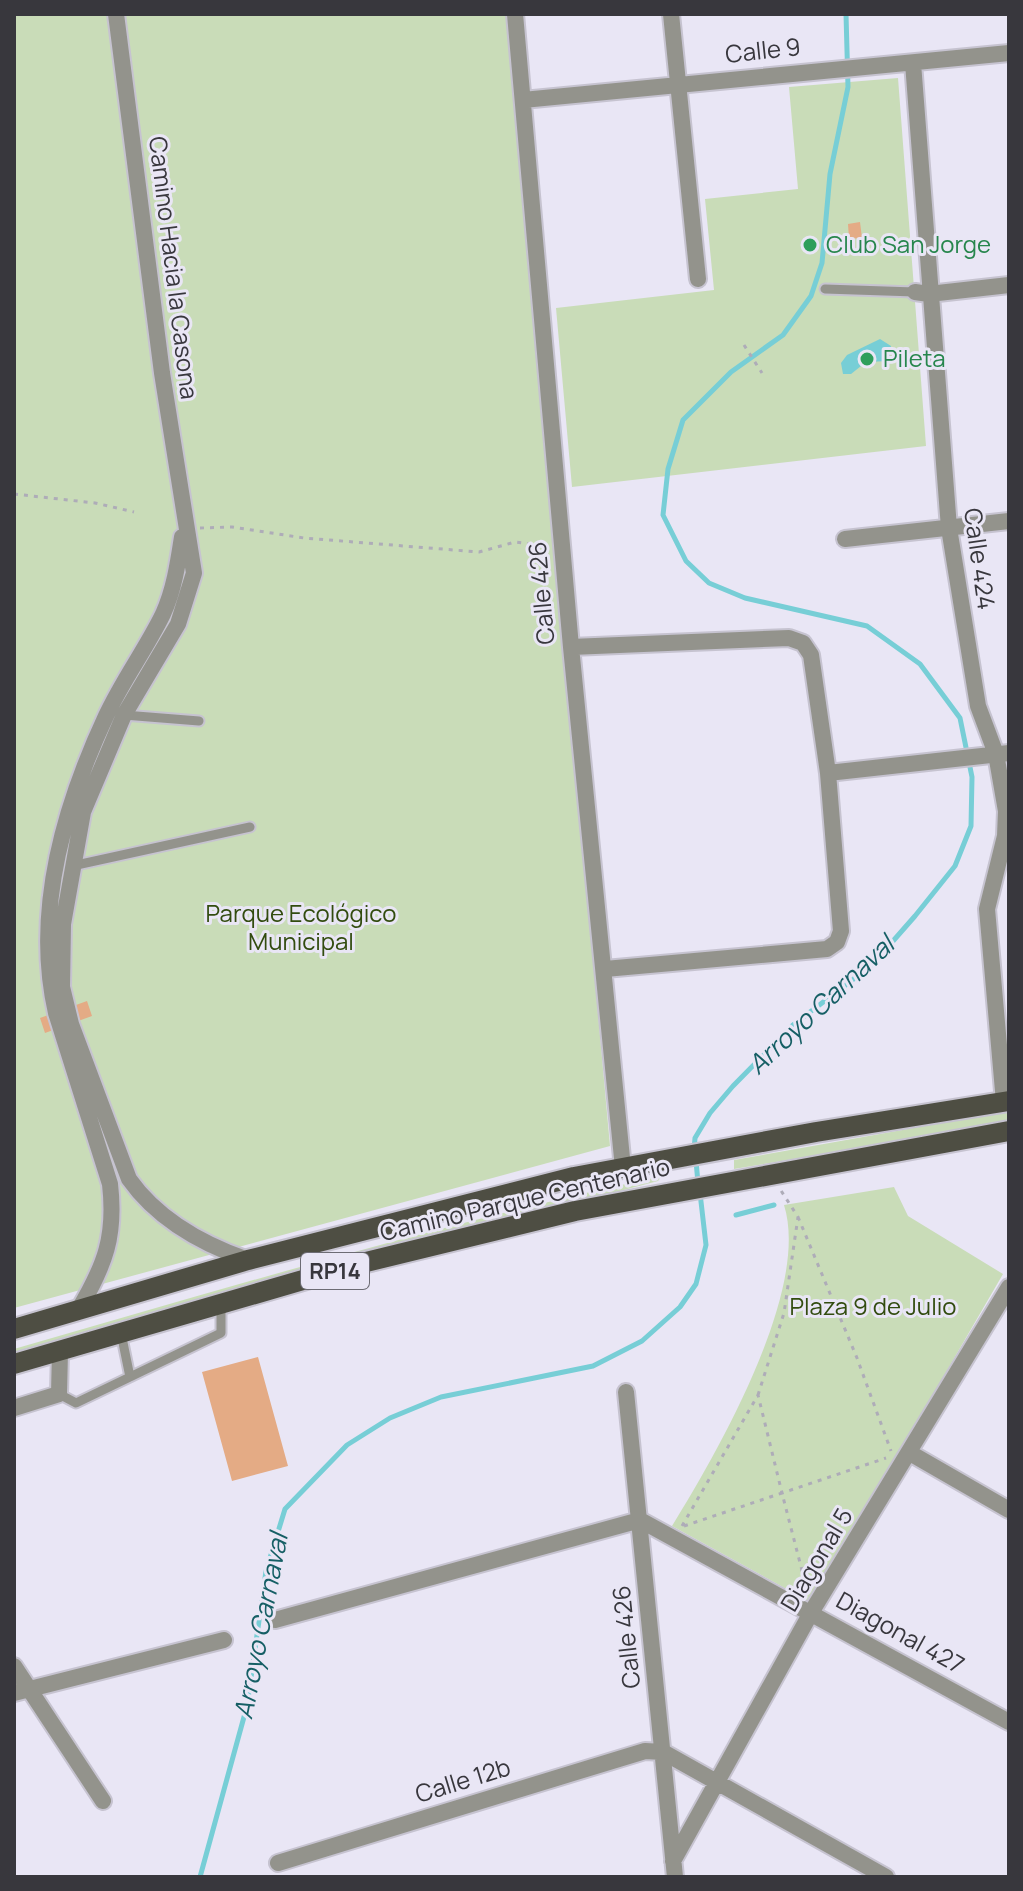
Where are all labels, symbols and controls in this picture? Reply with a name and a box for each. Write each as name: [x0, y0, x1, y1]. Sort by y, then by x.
street label: Calle 9: [724, 29, 802, 70]
street label: Camino Hacia la Casona: [142, 134, 207, 401]
place label: Club San Jorge: [826, 227, 991, 260]
marker: Club San Jorge: [801, 236, 819, 254]
place label: Pileta: [883, 341, 946, 374]
marker: Pileta: [858, 350, 876, 368]
street label: Calle 424: [957, 506, 1004, 612]
street label: Calle 426: [520, 540, 561, 646]
park label: Parque Ecológico Municipal: [206, 896, 396, 957]
water label: Arroyo Carnaval: [739, 925, 904, 1082]
street label: Camino Parque Centenario: [376, 1149, 673, 1248]
road number: RP14: [301, 1253, 369, 1289]
park label: Plaza 9 de Julio: [789, 1289, 957, 1322]
street label: Diagonal 5: [772, 1501, 860, 1617]
water label: Arroyo Carnaval: [224, 1527, 296, 1722]
street label: Diagonal 427: [831, 1583, 971, 1680]
street label: Calle 426: [604, 1584, 647, 1690]
street label: Calle 12b: [411, 1749, 514, 1810]

